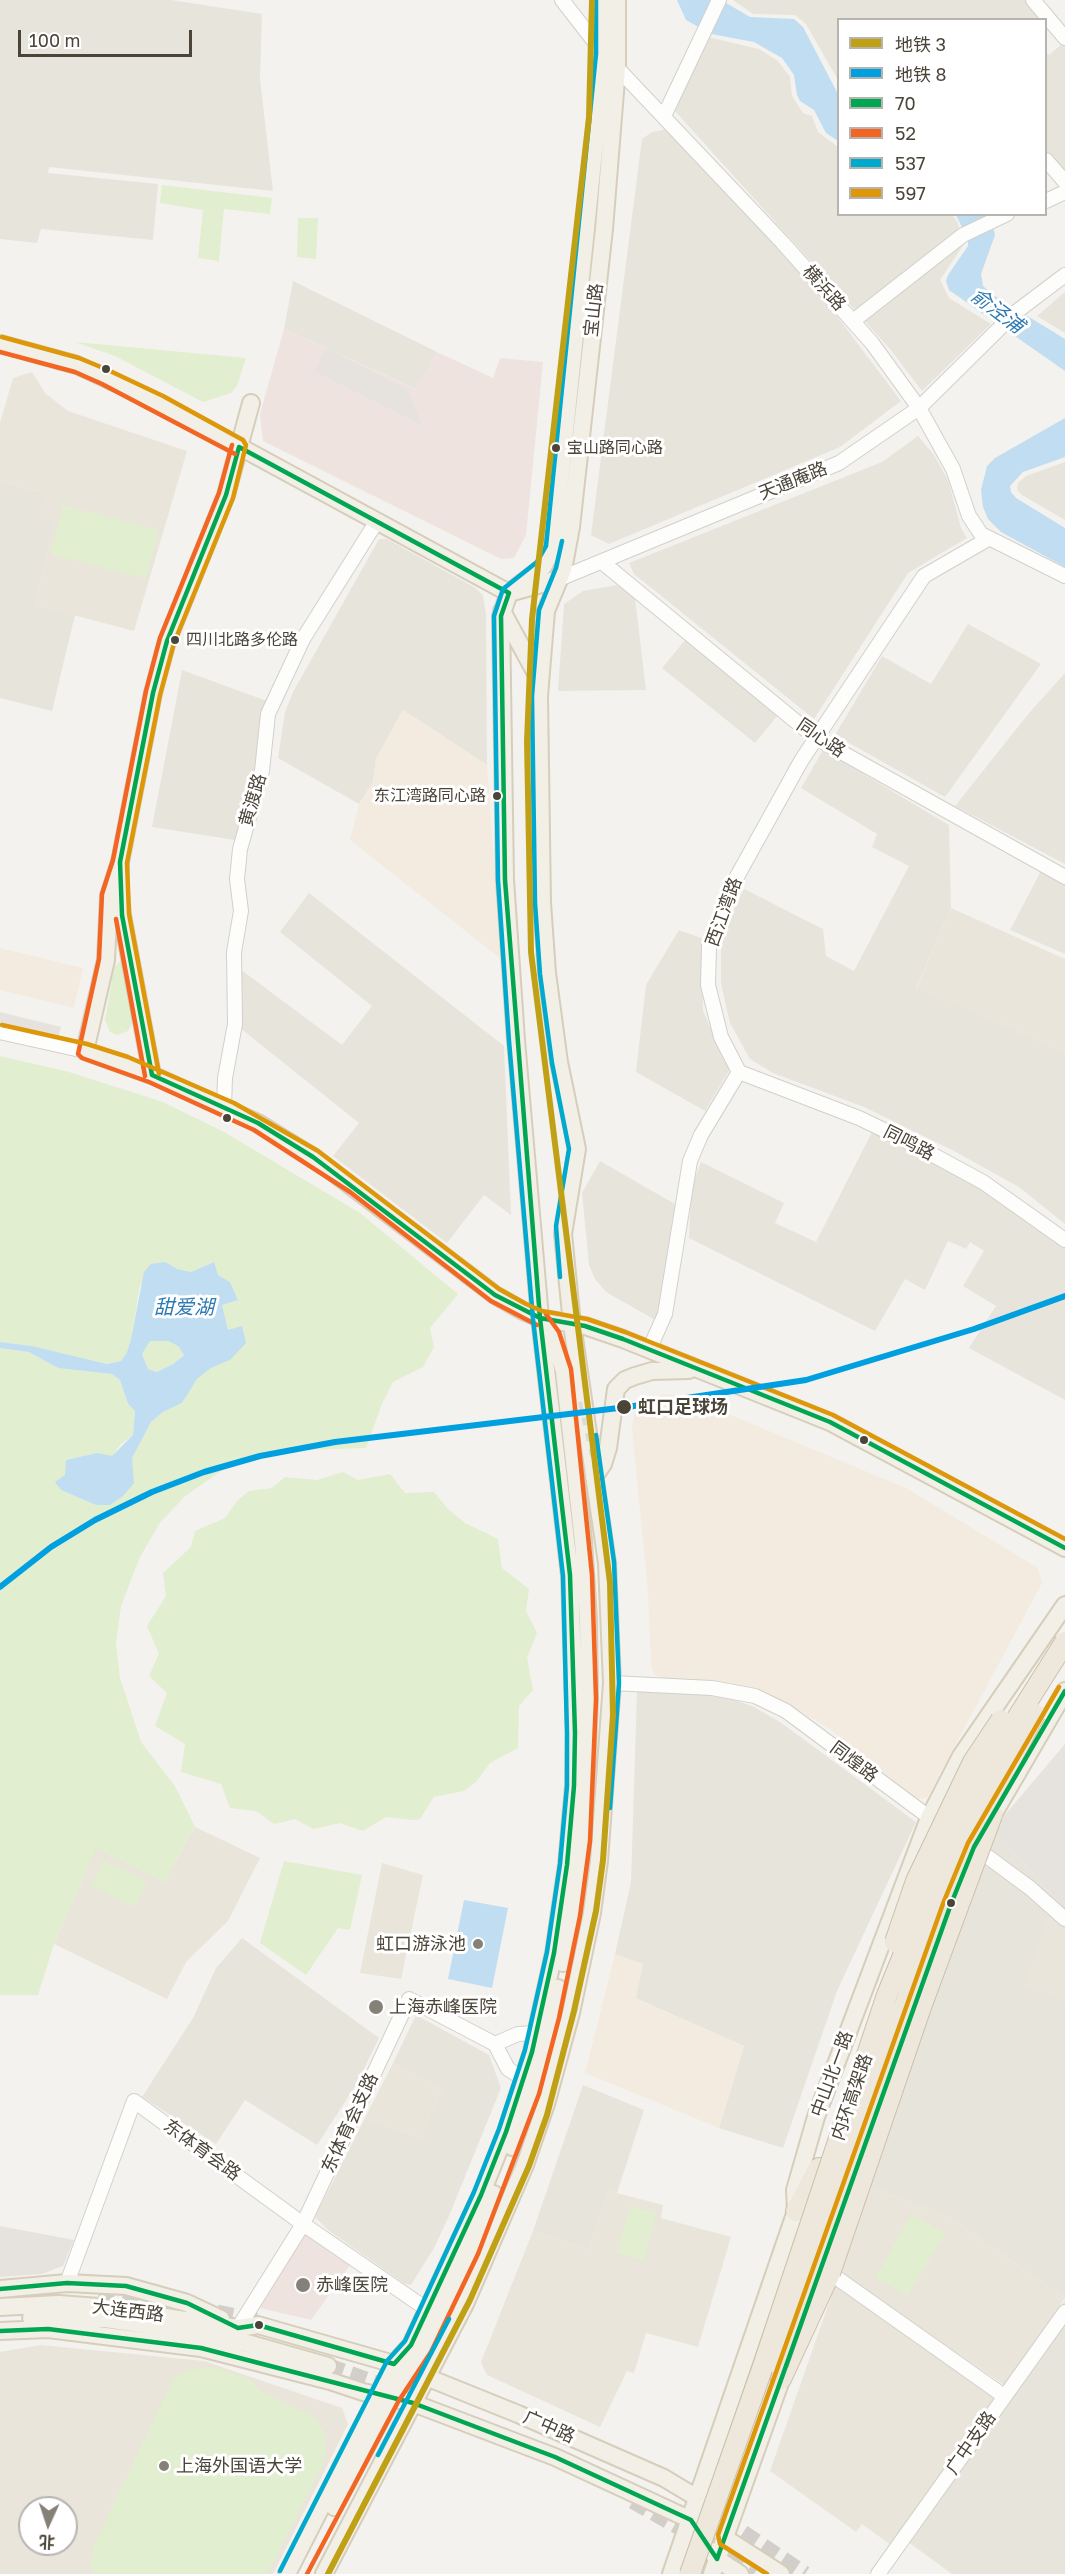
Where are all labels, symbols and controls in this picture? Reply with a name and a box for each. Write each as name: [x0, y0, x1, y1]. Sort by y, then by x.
scale bar: [21, 18, 195, 56]
legend: [837, 18, 1047, 216]
text: 100 m: [29, 29, 80, 51]
text: 地铁 3: [895, 33, 946, 55]
text: 地铁 8: [895, 63, 946, 85]
text: 70: [895, 92, 916, 114]
text: 52: [895, 122, 916, 144]
text: 537: [895, 152, 926, 174]
text: 597: [895, 182, 926, 204]
street label: 横浜路: [798, 261, 850, 315]
street label: 宝山路: [580, 282, 608, 338]
water label: 俞泾浦: [966, 283, 1028, 339]
unlabelled marker: [100, 363, 112, 375]
place label: 宝山路同心路: [567, 438, 663, 458]
marker: 宝山路同心路: [550, 442, 562, 454]
street label: 天通庵路: [756, 458, 830, 504]
place label: 四川北路多伦路: [186, 630, 298, 650]
marker: 四川北路多伦路: [169, 634, 181, 646]
street label: 同心路: [793, 714, 849, 762]
street label: 黄渡路: [235, 771, 271, 829]
place label: 东江湾路同心路: [374, 786, 486, 806]
marker: 东江湾路同心路: [491, 790, 503, 802]
street label: 西江湾路: [702, 874, 746, 950]
unlabelled marker: [221, 1112, 233, 1124]
street label: 同鸣路: [880, 1121, 938, 1165]
water label: 甜爱湖: [154, 1296, 214, 1320]
place label: 虹口足球场: [638, 1396, 728, 1418]
marker: 虹口足球场: [615, 1398, 633, 1416]
unlabelled marker: [858, 1434, 870, 1446]
street label: 同煌路: [826, 1737, 882, 1787]
unlabelled marker: [945, 1897, 957, 1909]
place label: 虹口游泳池: [376, 1933, 466, 1955]
marker: 虹口游泳池: [471, 1937, 485, 1951]
place label: 上海赤峰医院: [389, 1996, 497, 2018]
marker: 上海赤峰医院: [367, 1998, 385, 2016]
street label: 中山北一路: [806, 2028, 858, 2120]
street label: 内环高架路: [827, 2051, 877, 2143]
street label: 东体育会支路: [317, 2069, 383, 2177]
street label: 东体育会路: [159, 2115, 245, 2185]
place label: 赤峰医院: [316, 2274, 388, 2296]
marker: 赤峰医院: [294, 2276, 312, 2294]
street label: 大连西路: [91, 2296, 165, 2326]
unlabelled marker: [253, 2319, 265, 2331]
street label: 广中路: [520, 2406, 578, 2448]
street label: 广中支路: [942, 2407, 1000, 2479]
place label: 上海外国语大学: [176, 2455, 302, 2477]
marker: 上海外国语大学: [157, 2459, 171, 2473]
north arrow: [18, 2496, 78, 2556]
text: 北: [39, 2532, 56, 2552]

